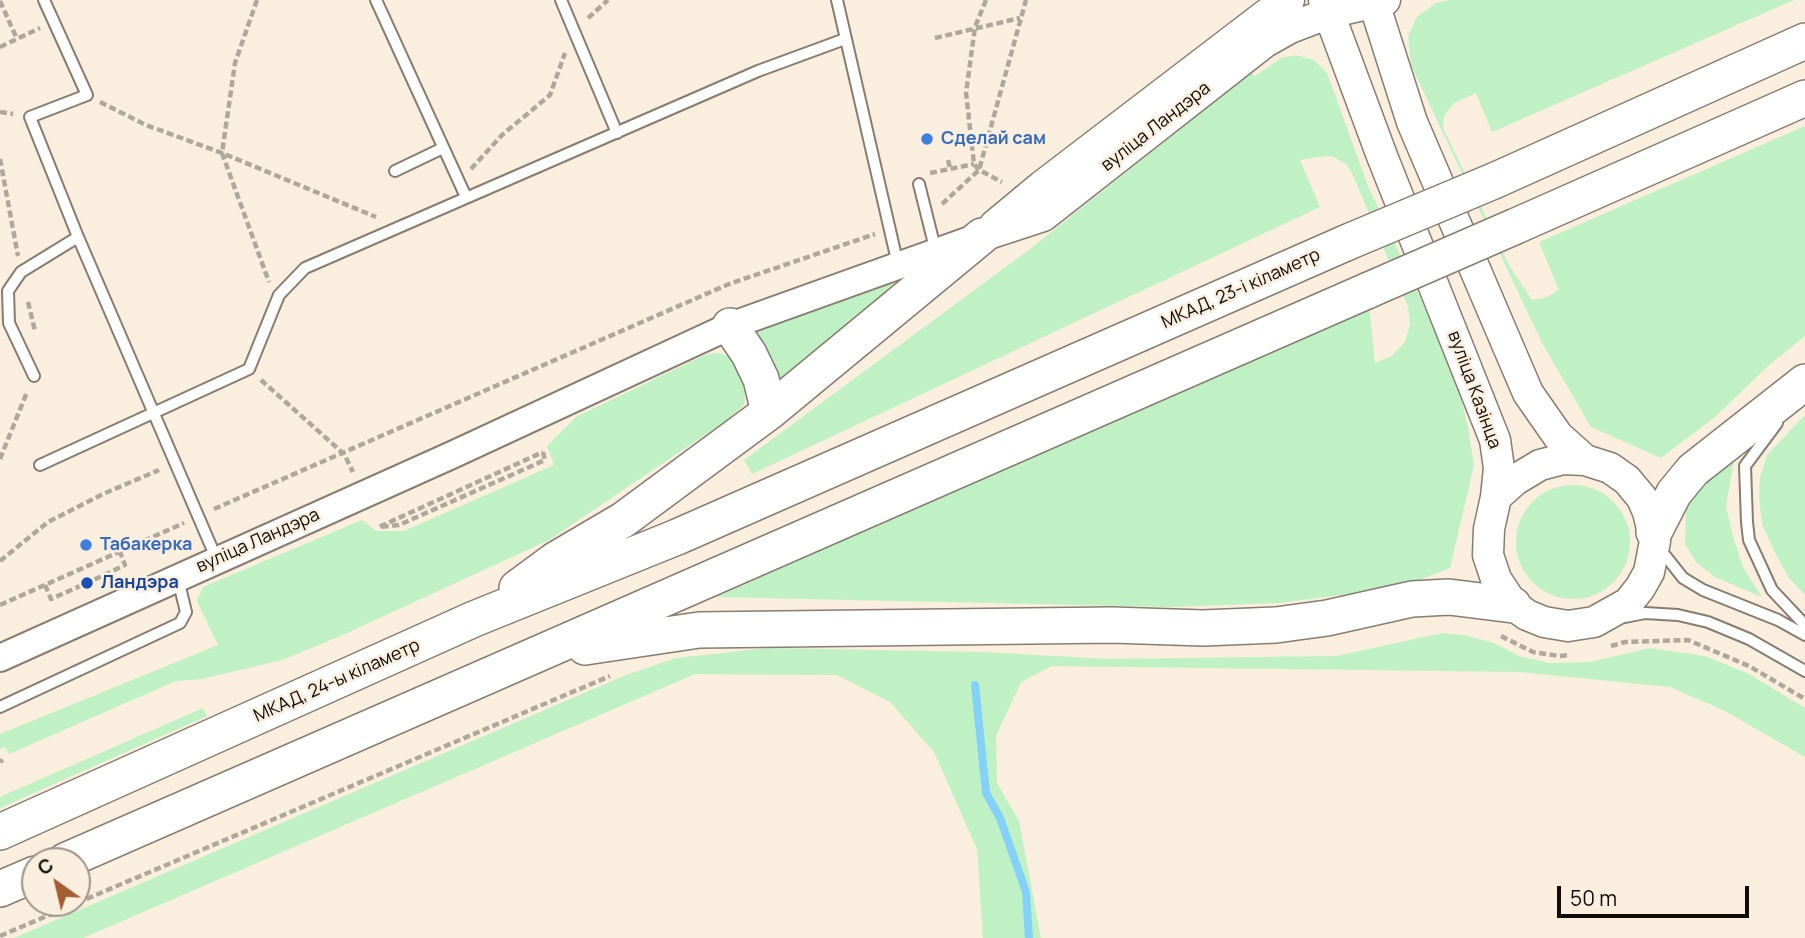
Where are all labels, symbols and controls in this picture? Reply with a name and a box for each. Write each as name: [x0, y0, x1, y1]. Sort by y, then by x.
street label: вуліца Ландэра: [1097, 78, 1215, 176]
place label: Сделай сам: [941, 128, 1046, 150]
marker: Сделай сам: [919, 131, 935, 147]
street label: МКАД, 23-і кіламетр: [1158, 244, 1324, 334]
street label: вуліца Казінца: [1443, 328, 1505, 452]
street label: вуліца Ландэра: [193, 504, 323, 578]
place label: Табакерка: [100, 534, 192, 556]
marker: Табакерка: [78, 537, 94, 553]
place label: Ландэра: [101, 572, 179, 594]
marker: Ландэра: [79, 575, 95, 591]
street label: МКАД, 24-ы кіламетр: [251, 635, 423, 727]
north arrow: [21, 847, 91, 917]
text: С: [32, 852, 58, 881]
scale bar: [1560, 872, 1752, 916]
text: 50 m: [1570, 884, 1617, 912]

